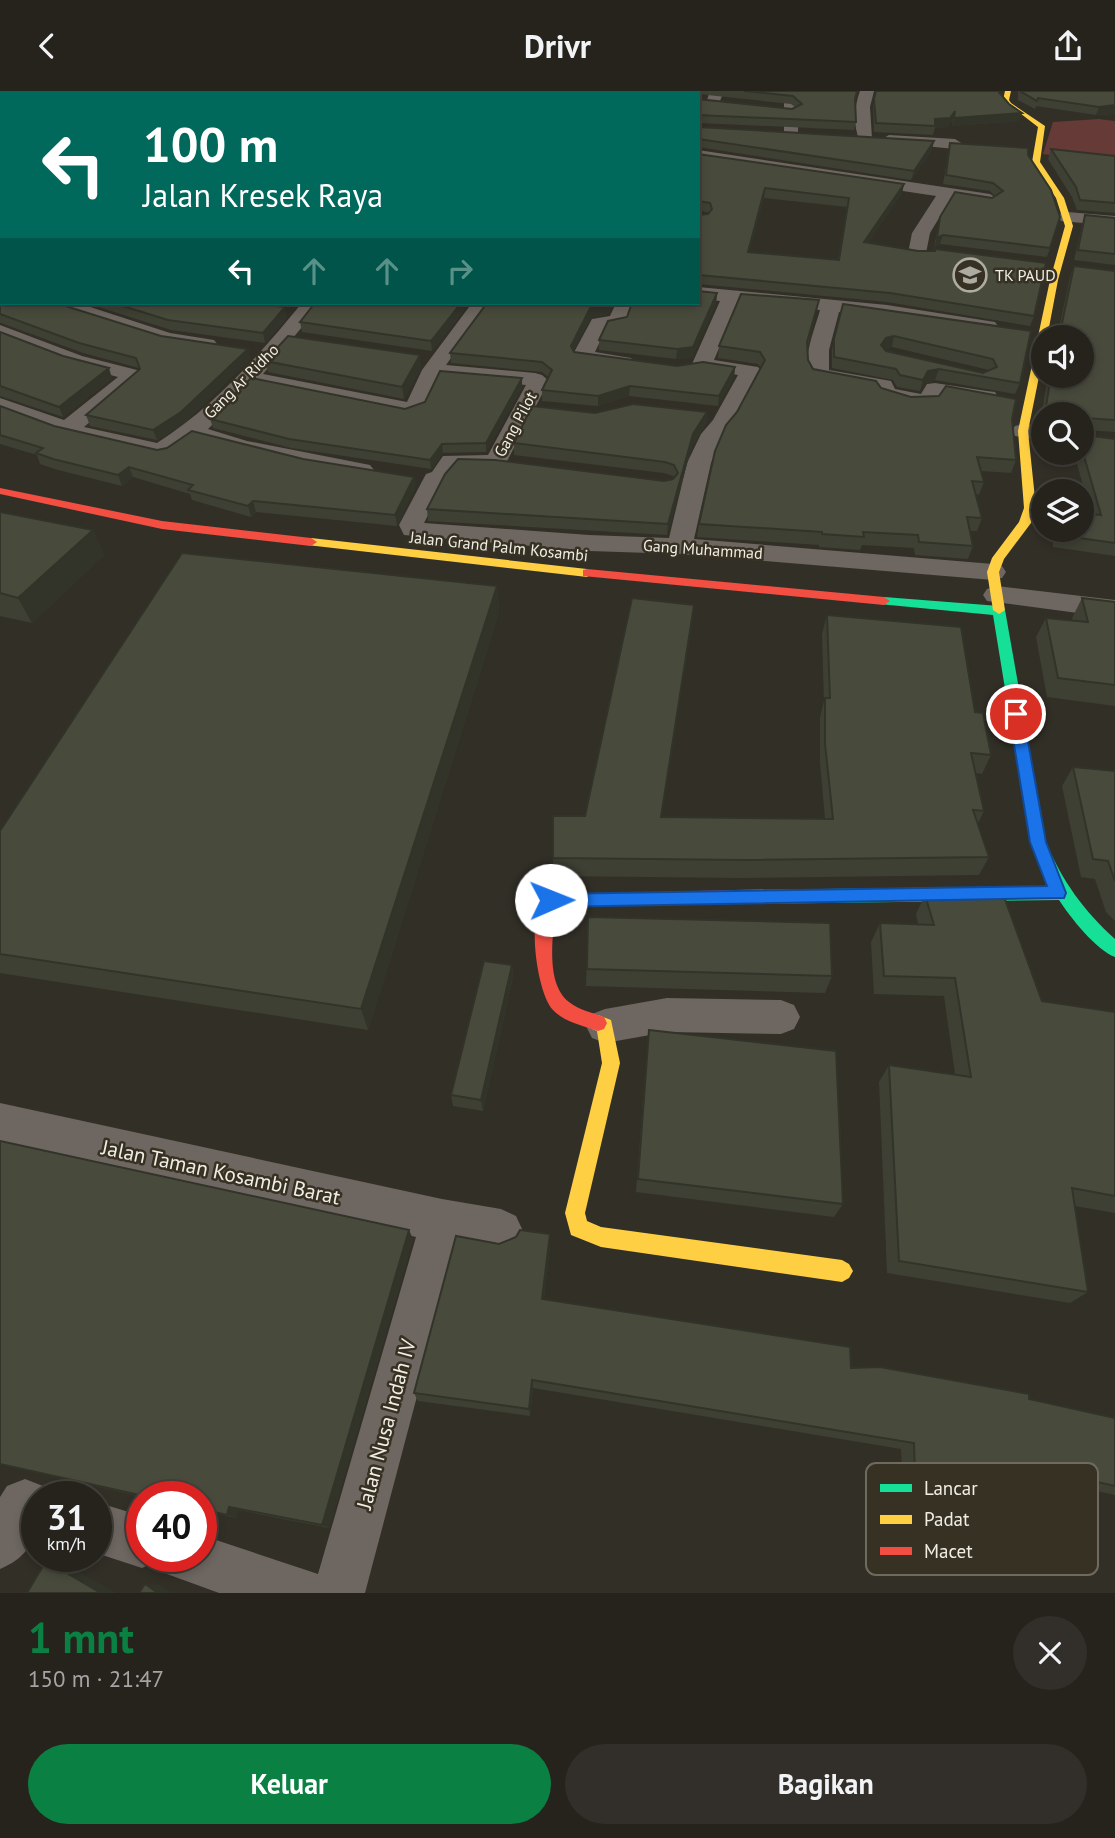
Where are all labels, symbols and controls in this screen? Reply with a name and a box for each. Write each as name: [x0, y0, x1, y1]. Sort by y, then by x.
text: Drivr: [524, 25, 591, 67]
icon: back: [28, 27, 66, 65]
icon: share: [1049, 27, 1087, 65]
text: 100 m: [143, 112, 278, 176]
icon: left: [28, 119, 119, 210]
text: Jalan Kresek Raya: [143, 174, 383, 216]
icon: left: [222, 252, 260, 290]
icon: ahead: [295, 252, 333, 290]
icon: ahead: [368, 252, 406, 290]
icon: right: [441, 252, 479, 290]
school or university icon: TK PAUD: [951, 256, 989, 294]
place label: TK PAUD: [995, 265, 1056, 285]
map controls: [1031, 325, 1094, 542]
button: sound: [1031, 325, 1094, 388]
street label: Gang Ar Ridho: [199, 339, 283, 423]
street label: Gang Pilot: [489, 387, 541, 460]
button: search: [1031, 402, 1094, 465]
button: layers: [1031, 479, 1094, 542]
street label: Jalan Grand Palm Kosambi: [408, 527, 589, 565]
street label: Gang Muhammad: [643, 535, 763, 563]
pin: [986, 684, 1046, 744]
icon: arrive: [997, 695, 1035, 733]
position arrow: [514, 863, 588, 937]
street label: Jalan Taman Kosambi Barat: [98, 1133, 343, 1210]
street label: Jalan Nusa Indah IV: [350, 1336, 422, 1513]
legend: [866, 1463, 1098, 1575]
text: Lancar: [924, 1476, 978, 1500]
speed limit sign: 40: [126, 1481, 217, 1572]
text: 31: [47, 1494, 86, 1540]
text: Padat: [924, 1507, 970, 1531]
text: km/h: [47, 1532, 86, 1555]
text: Macet: [924, 1539, 973, 1563]
text: 1 mnt: [28, 1610, 134, 1665]
button: close: [1013, 1616, 1087, 1690]
text: 150 m · 21:47: [28, 1664, 164, 1693]
button: Keluar: [28, 1744, 551, 1824]
button: Bagikan: [565, 1744, 1087, 1824]

